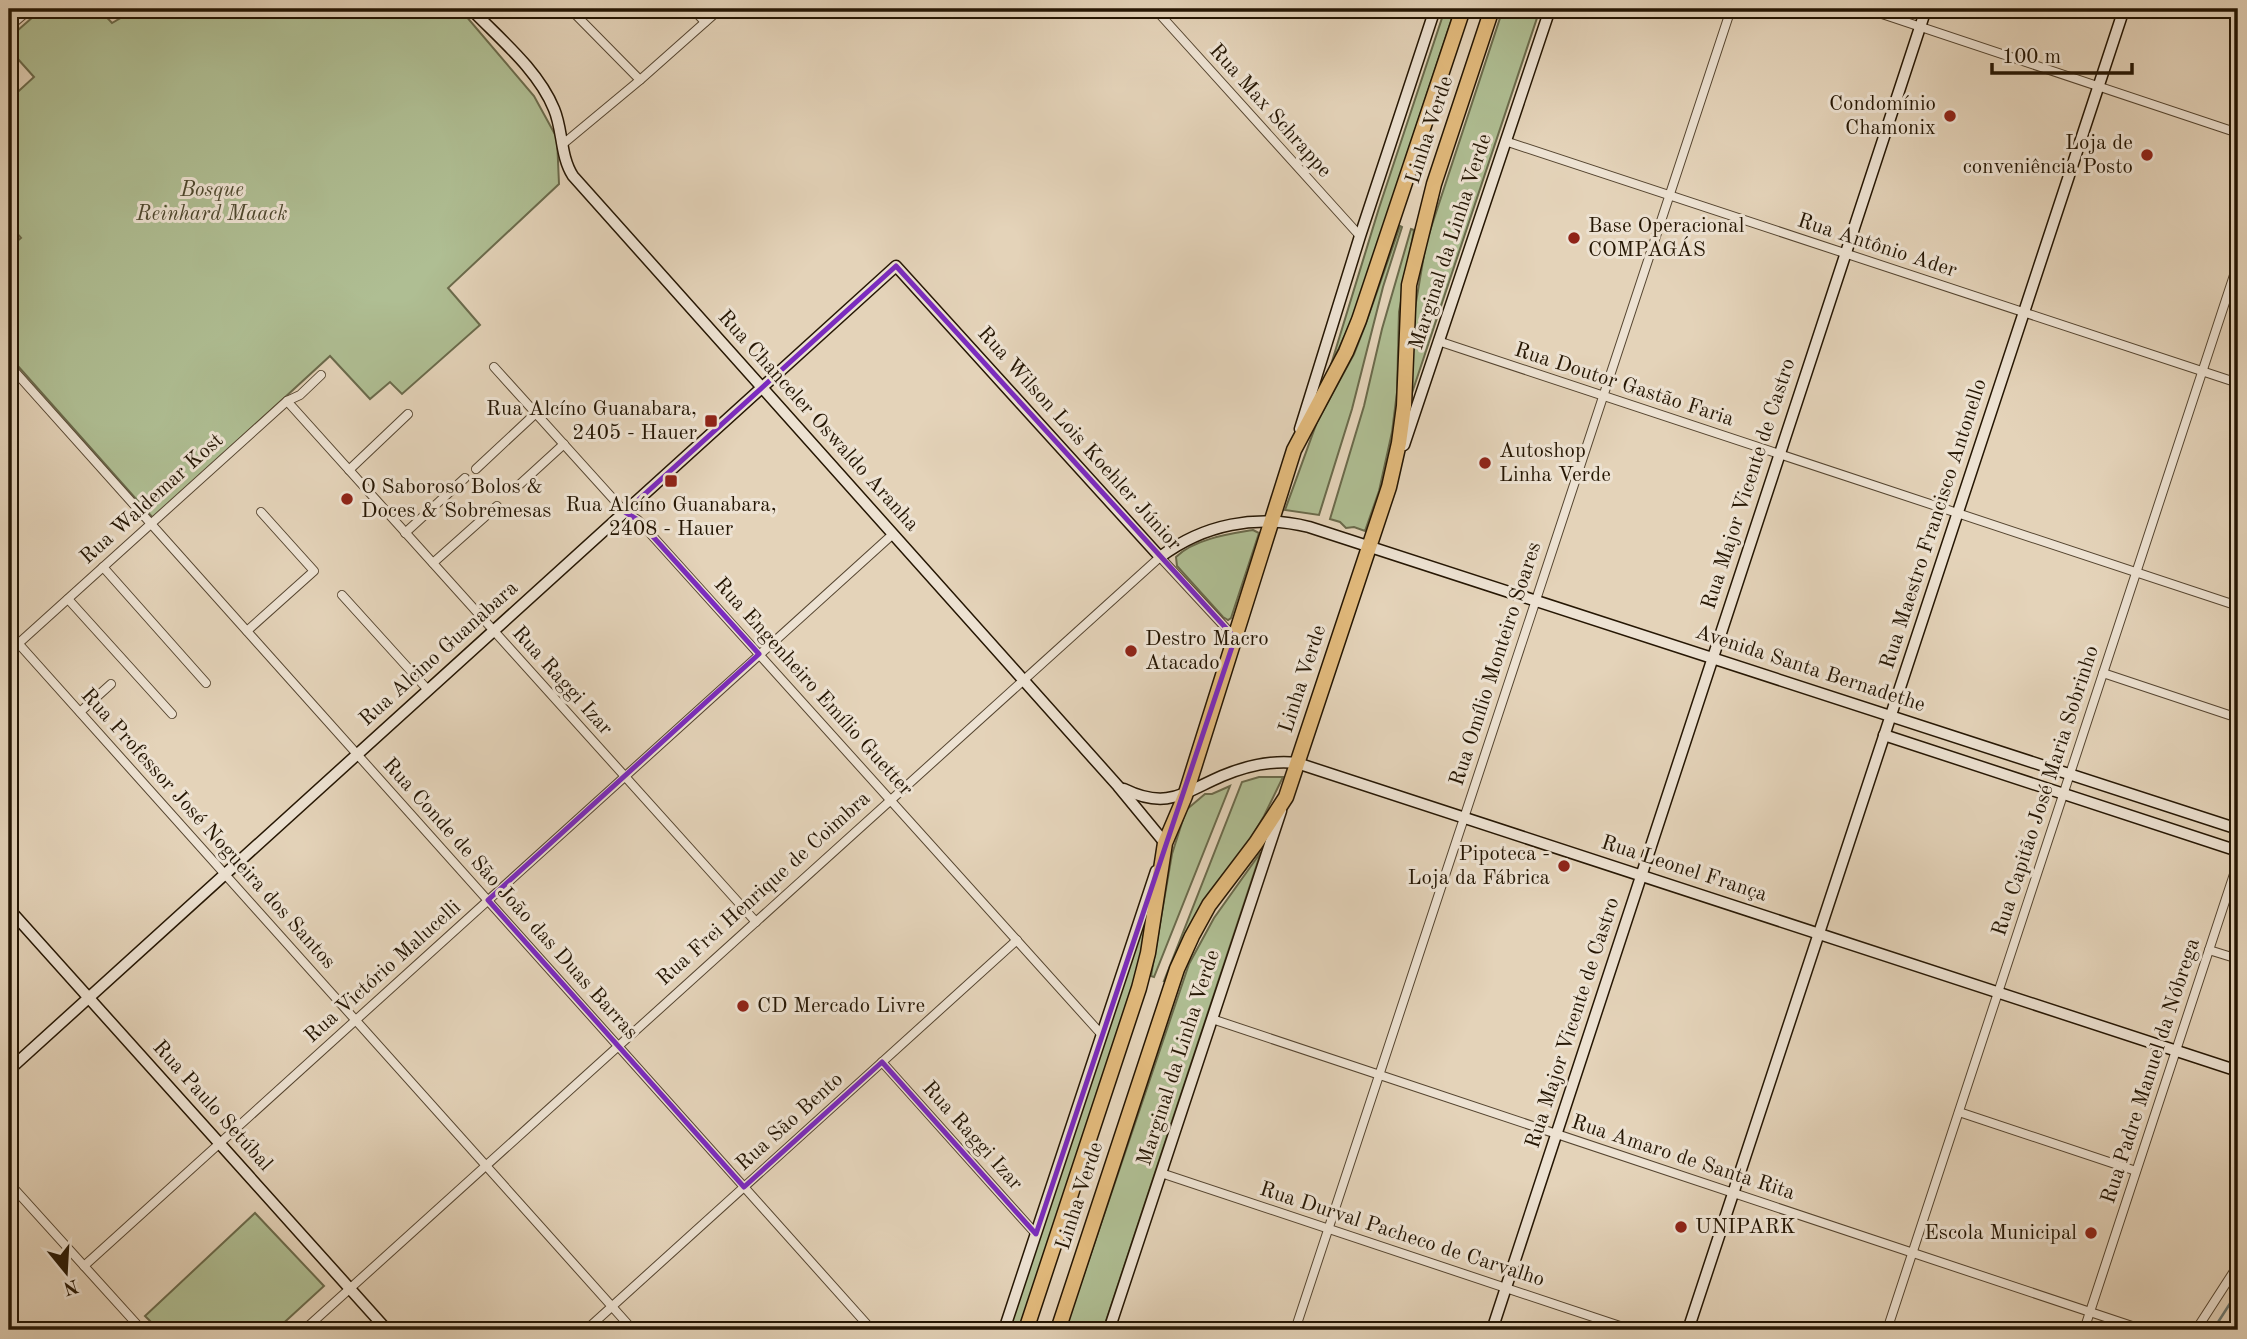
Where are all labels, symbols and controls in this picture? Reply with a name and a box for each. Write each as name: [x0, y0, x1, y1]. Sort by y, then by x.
scale bar: [1992, 32, 2132, 76]
street label: Rua Max Schrappe: [1205, 40, 1335, 182]
text: 100 m: [2002, 47, 2061, 68]
street label: Linha Verde: [1403, 74, 1457, 186]
place label: Condomínio Chamonix: [1829, 94, 1936, 139]
marker: Condomínio Chamonix: [1942, 108, 1958, 124]
street label: Marginal da Linha Verde: [1406, 131, 1496, 353]
place label: Loja de conveniência Posto: [1963, 133, 2133, 178]
marker: Loja de conveniência Posto: [2139, 147, 2155, 163]
park label: Bosque Reinhard Maack: [135, 180, 288, 225]
street label: Rua Antônio Ader: [1795, 210, 1960, 282]
place label: Base Operacional COMPAGÁS: [1588, 216, 1745, 261]
marker: Base Operacional COMPAGÁS: [1566, 230, 1582, 246]
street label: Rua Chanceler Oswaldo Aranha: [713, 306, 923, 536]
street label: Rua Wilson Lois Koehler Júnior: [973, 323, 1185, 555]
street label: Rua Doutor Gastão Faria: [1512, 340, 1736, 430]
street label: Rua Major Vicente de Castro: [1698, 356, 1800, 612]
street label: Rua Maestro Francisco Antonello: [1877, 377, 1991, 671]
place label: Rua Alcíno Guanabara, 2405 - Hauer: [486, 399, 697, 444]
marker: Rua Alcíno Guanabara, 2405 - Hauer: [703, 413, 719, 429]
street label: Rua Waldemar Kost: [77, 430, 227, 568]
place label: Autoshop Linha Verde: [1499, 441, 1611, 486]
marker: Autoshop Linha Verde: [1477, 455, 1493, 471]
marker: Rua Alcíno Guanabara, 2408 - Hauer: [663, 473, 679, 489]
place label: O Saboroso Bolos & Doces & Sobremesas: [361, 477, 551, 522]
marker: O Saboroso Bolos & Doces & Sobremesas: [339, 491, 355, 507]
place label: Rua Alcíno Guanabara, 2408 - Hauer: [565, 495, 777, 540]
street label: Rua Omílio Monteiro Soares: [1447, 539, 1545, 789]
street label: Rua Engenheiro Emílio Guetter: [710, 574, 917, 800]
street label: Rua Alcino Guanabara: [356, 578, 522, 730]
street label: Rua Raggi Izar: [508, 622, 616, 740]
street label: Avenida Santa Bernadethe: [1692, 622, 1928, 716]
street label: Linha Verde: [1276, 623, 1330, 735]
place label: Destro Macro Atacado: [1145, 629, 1269, 674]
marker: Destro Macro Atacado: [1123, 643, 1139, 659]
street label: Rua Capitão José Maria Sobrinho: [1989, 643, 2103, 939]
street label: Rua Professor José Nogueira dos Santos: [77, 685, 339, 973]
street label: Rua Conde de São João das Duas Barras: [378, 754, 642, 1044]
street label: Rua Frei Henrique de Coimbra: [653, 788, 875, 990]
street label: Rua Leonel França: [1598, 832, 1770, 906]
place label: Pipoteca - Loja da Fábrica: [1408, 844, 1550, 889]
marker: Pipoteca - Loja da Fábrica: [1556, 858, 1572, 874]
street label: Rua Major Vicente de Castro: [1522, 895, 1624, 1151]
street label: Rua Victório Malucelli: [301, 897, 465, 1047]
street label: Rua Padre Manuel da Nóbrega: [2098, 936, 2204, 1206]
street label: Marginal da Linha Verde: [1134, 947, 1224, 1169]
place label: CD Mercado Livre: [757, 996, 925, 1017]
marker: CD Mercado Livre: [735, 998, 751, 1014]
street label: Rua Paulo Setúbal: [148, 1037, 276, 1175]
street label: Rua São Bento: [733, 1069, 847, 1175]
street label: Rua Raggi Izar: [918, 1077, 1026, 1195]
street label: Rua Amaro de Santa Rita: [1569, 1112, 1797, 1204]
street label: Linha Verde: [1053, 1140, 1107, 1252]
street label: Rua Durval Pacheco de Carvalho: [1257, 1179, 1547, 1291]
place label: UNIPARK: [1695, 1217, 1796, 1238]
marker: UNIPARK: [1673, 1219, 1689, 1235]
place label: Escola Municipal: [1924, 1223, 2077, 1244]
marker: Escola Municipal: [2083, 1225, 2099, 1241]
north arrow: [32, 1238, 102, 1308]
text: N: [60, 1275, 80, 1297]

